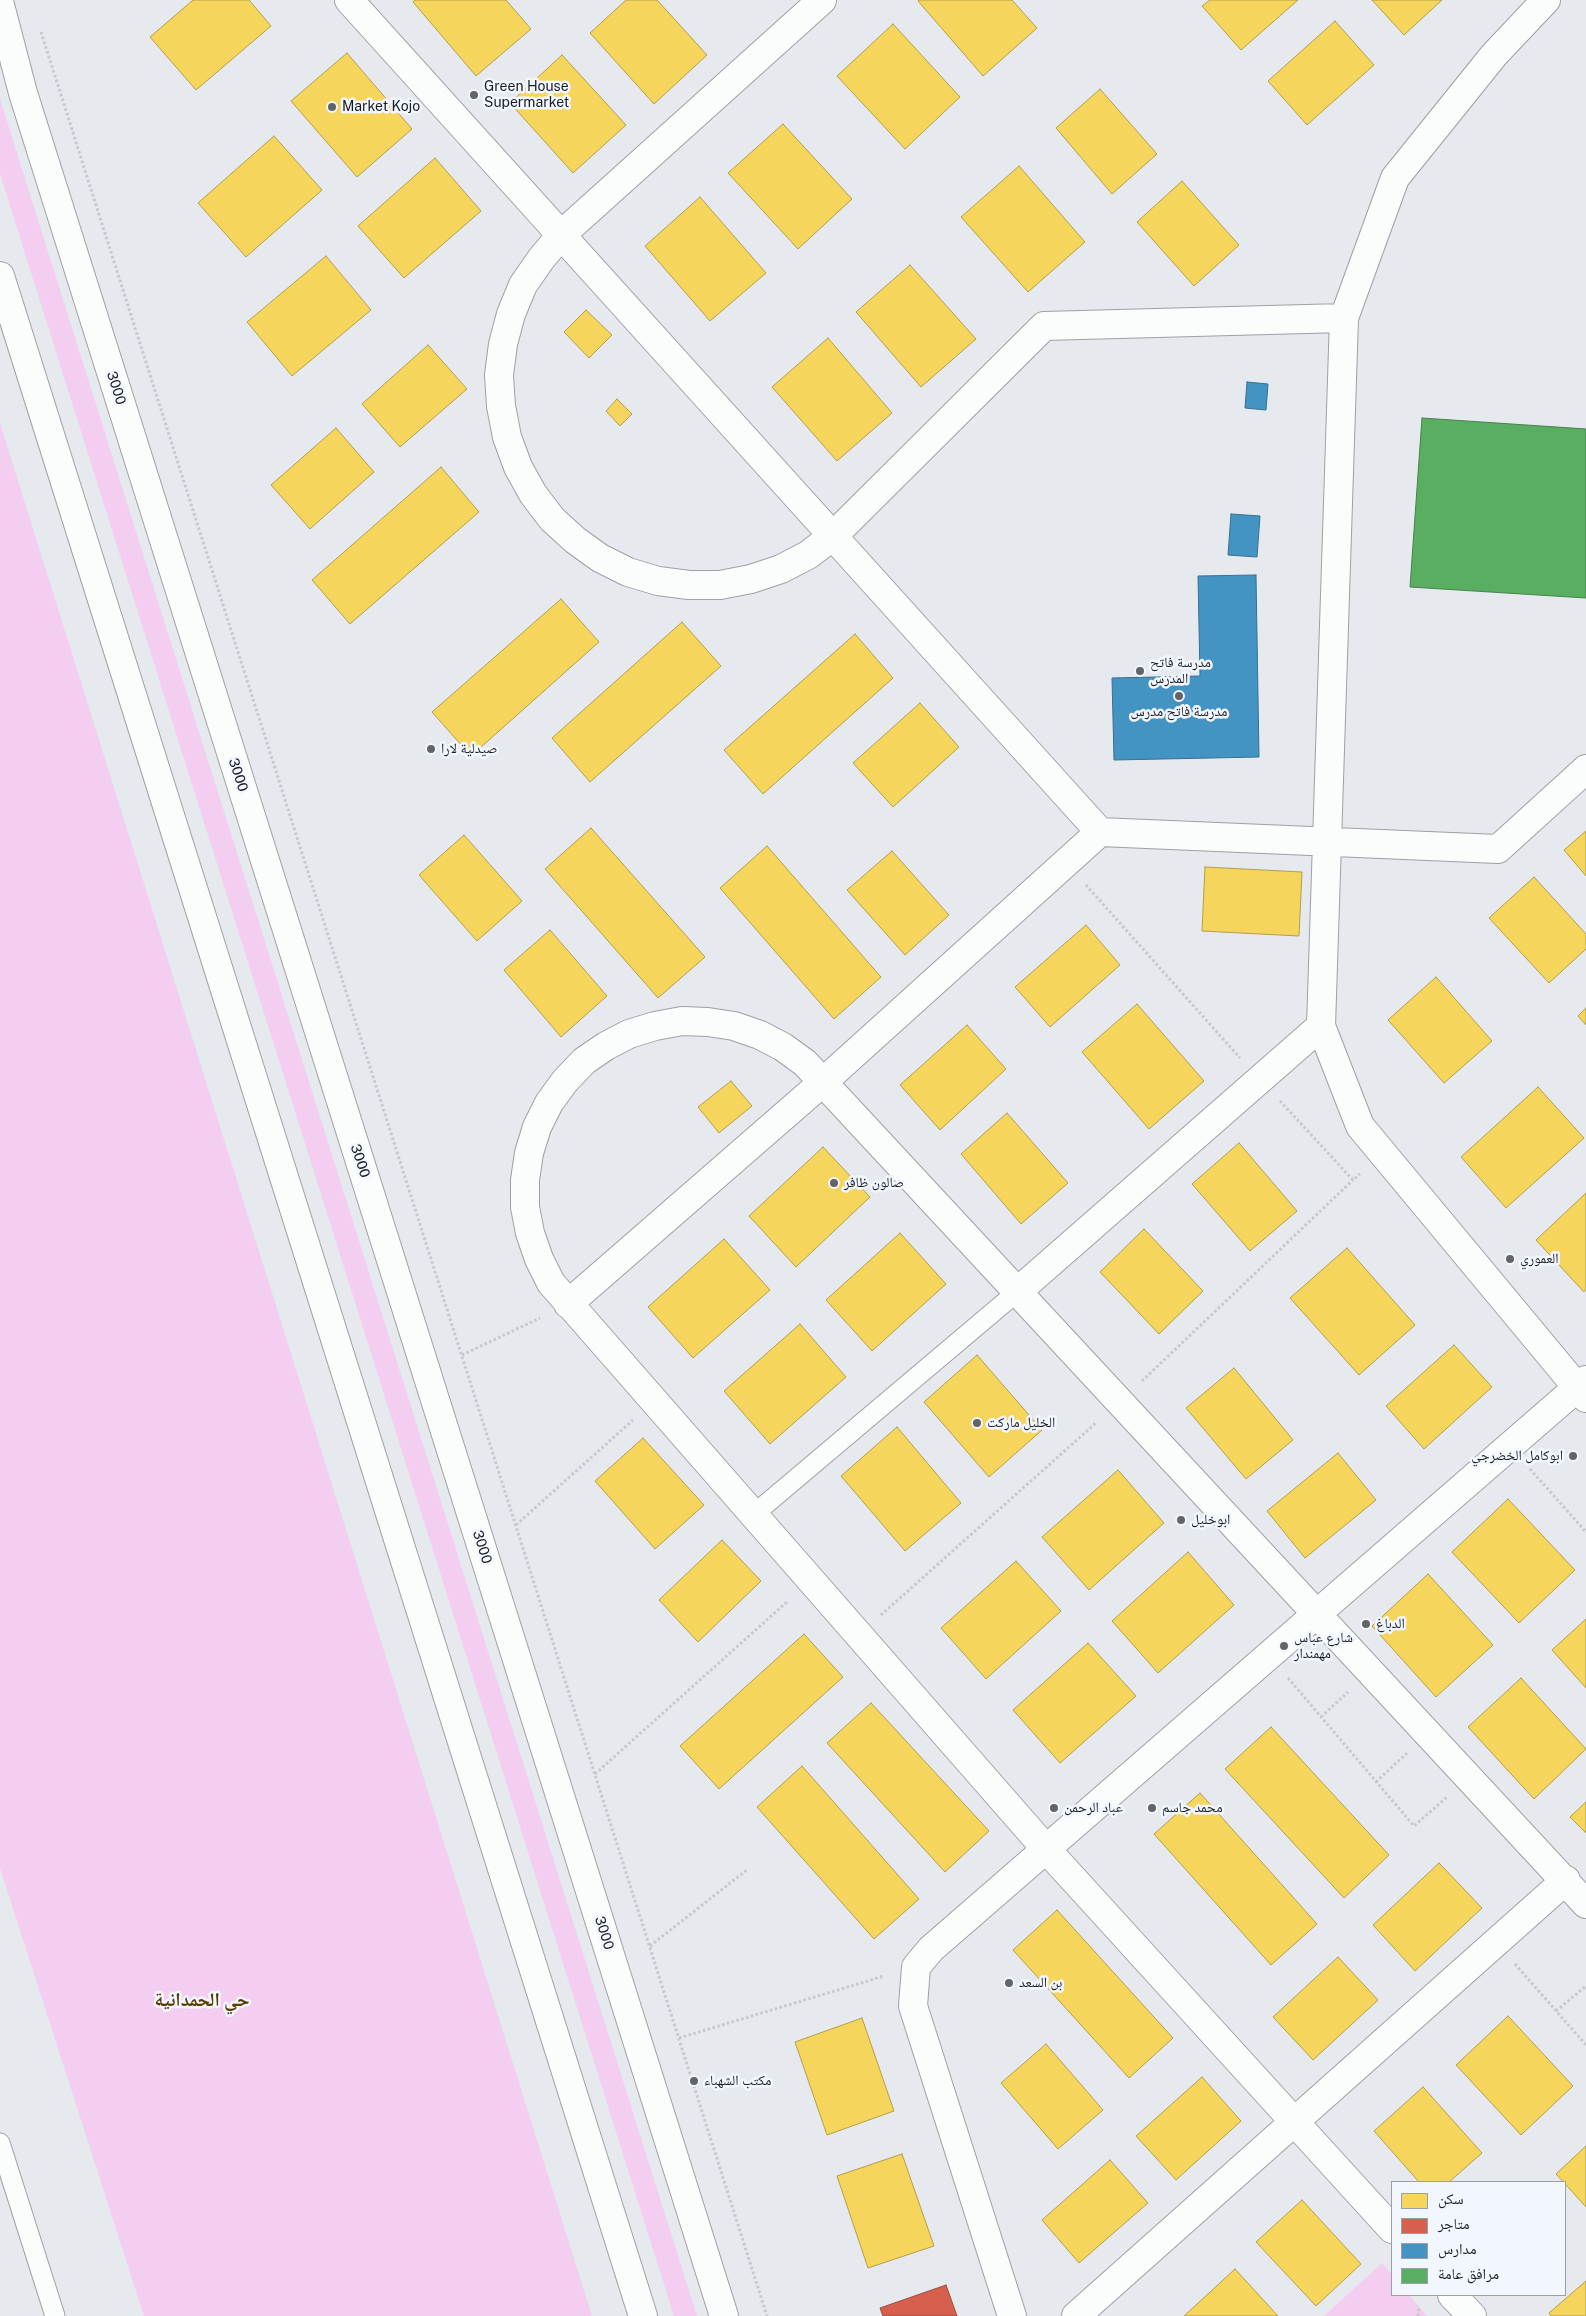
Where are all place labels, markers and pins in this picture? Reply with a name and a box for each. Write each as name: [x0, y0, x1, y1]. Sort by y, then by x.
place label: Green House Supermarket: [484, 79, 569, 111]
marker: Green House Supermarket: [468, 89, 480, 101]
place label: Market Kojo: [342, 99, 420, 115]
marker: Market Kojo: [326, 101, 338, 113]
place label: مدرسة فاتح المدرس: [1150, 655, 1211, 688]
marker: مدرسة فاتح المدرس: [1134, 665, 1146, 677]
marker: مدرسة فاتح مدرس: [1173, 690, 1185, 702]
place label: مدرسة فاتح مدرس: [1131, 704, 1227, 720]
place label: صيدلية لارا: [441, 741, 497, 757]
marker: صيدلية لارا: [425, 743, 437, 755]
place label: صالون ظافر: [844, 1175, 904, 1191]
marker: صالون ظافر: [828, 1177, 840, 1189]
place label: العموري: [1520, 1251, 1558, 1267]
marker: العموري: [1504, 1253, 1516, 1265]
place label: الخليل ماركت: [987, 1415, 1055, 1431]
marker: الخليل ماركت: [971, 1417, 983, 1429]
place label: ابوكامل الخضرجي: [1471, 1448, 1563, 1464]
marker: ابوكامل الخضرجي: [1567, 1450, 1579, 1462]
place label: ابوخليل: [1191, 1512, 1230, 1528]
marker: ابوخليل: [1175, 1514, 1187, 1526]
place label: الدباغ: [1376, 1616, 1405, 1632]
marker: الدباغ: [1360, 1618, 1372, 1630]
place label: شارع عباس مهمندار: [1294, 1630, 1353, 1662]
marker: شارع عباس مهمندار: [1278, 1640, 1290, 1652]
place label: عباد الرحمن: [1064, 1800, 1123, 1816]
place label: محمد جاسم: [1162, 1800, 1223, 1816]
marker: عباد الرحمن: [1048, 1802, 1060, 1814]
marker: محمد جاسم: [1146, 1802, 1158, 1814]
place label: بن السعد: [1019, 1975, 1062, 1991]
marker: بن السعد: [1003, 1977, 1015, 1989]
place label: مكتب الشهباء: [704, 2073, 771, 2089]
marker: مكتب الشهباء: [688, 2075, 700, 2087]

